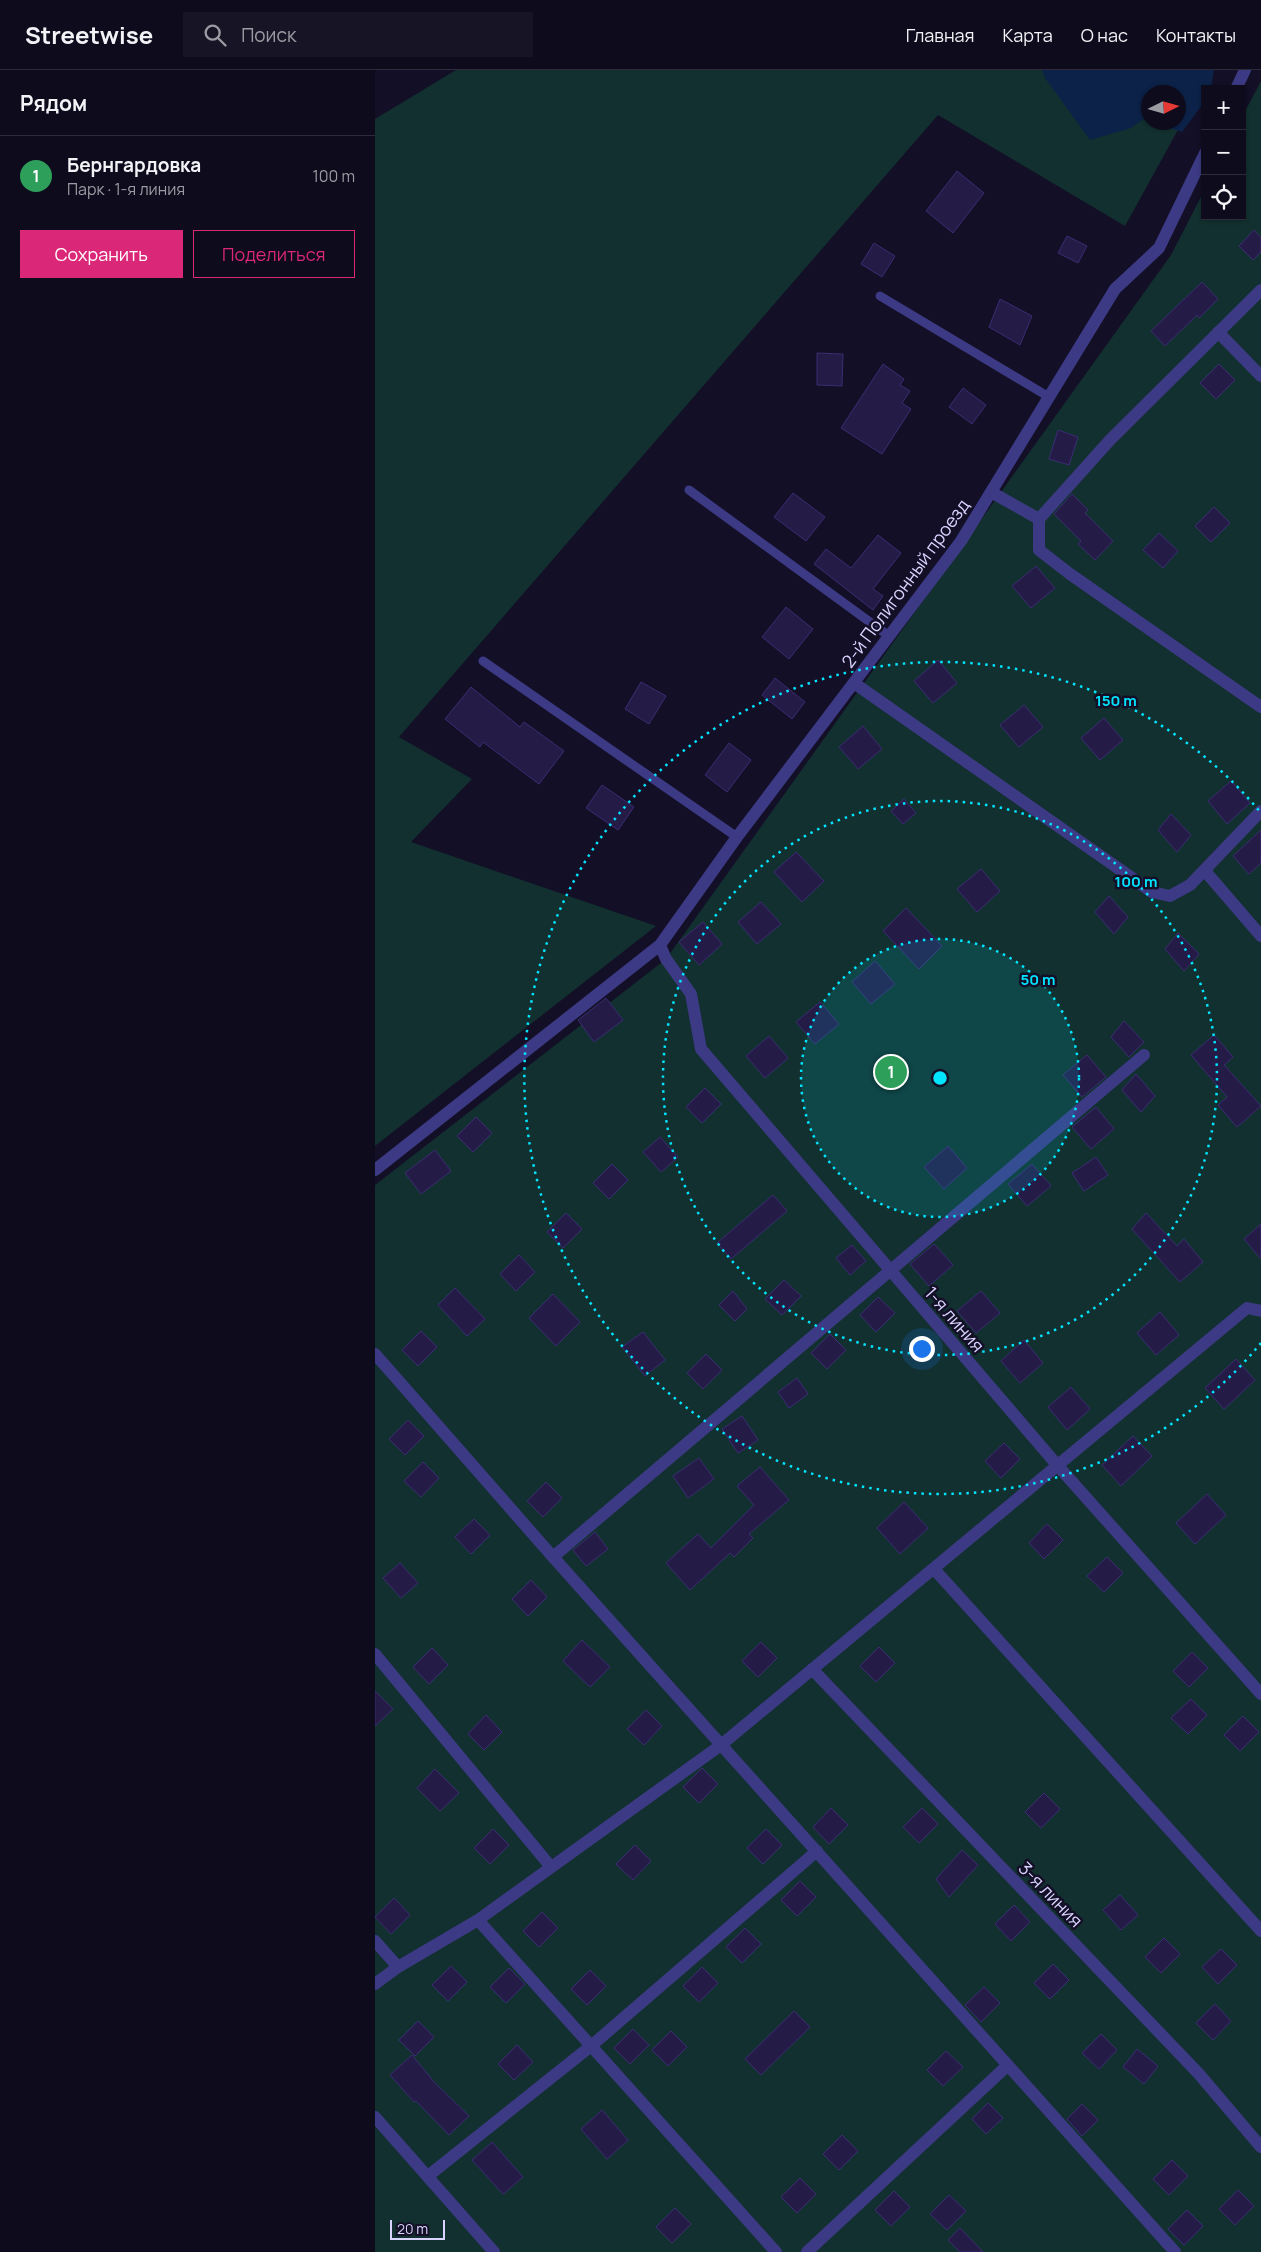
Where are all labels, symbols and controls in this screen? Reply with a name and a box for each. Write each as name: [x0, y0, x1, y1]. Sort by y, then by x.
search box: [183, 12, 533, 57]
text: Streetwise: [25, 18, 153, 51]
icon: search: [201, 21, 229, 49]
text: Поиск: [241, 22, 296, 48]
text: Главная: [906, 23, 975, 47]
text: Карта: [1003, 23, 1053, 47]
text: О нас: [1081, 23, 1128, 47]
text: Контакты: [1156, 23, 1236, 47]
north arrow: [1141, 85, 1186, 130]
map controls: [1201, 85, 1246, 220]
button: +: [1201, 85, 1246, 130]
text: Рядом: [20, 89, 87, 117]
button: −: [1201, 130, 1246, 175]
text: Бернгардовка: [67, 152, 201, 178]
text: 1: [32, 165, 40, 187]
text: 100 m: [312, 165, 355, 187]
button: locate: [1201, 175, 1246, 220]
text: Парк · 1-я линия: [67, 178, 185, 200]
button: Сохранить: [20, 230, 183, 278]
button: Поделиться: [193, 230, 355, 278]
street label: 2-й Полигонный проезд: [836, 494, 974, 672]
text: 150 m: [1095, 690, 1137, 711]
text: 100 m: [1115, 871, 1157, 892]
text: 50 m: [1020, 969, 1056, 990]
pin: 1: [875, 1053, 907, 1091]
centre of rings: [931, 1069, 949, 1087]
street label: 1-я линия: [920, 1281, 990, 1357]
your location: [909, 1336, 935, 1362]
street label: 3-я линия: [1014, 1856, 1088, 1932]
scale bar: [390, 2217, 445, 2240]
text: 20 m: [397, 2219, 428, 2238]

